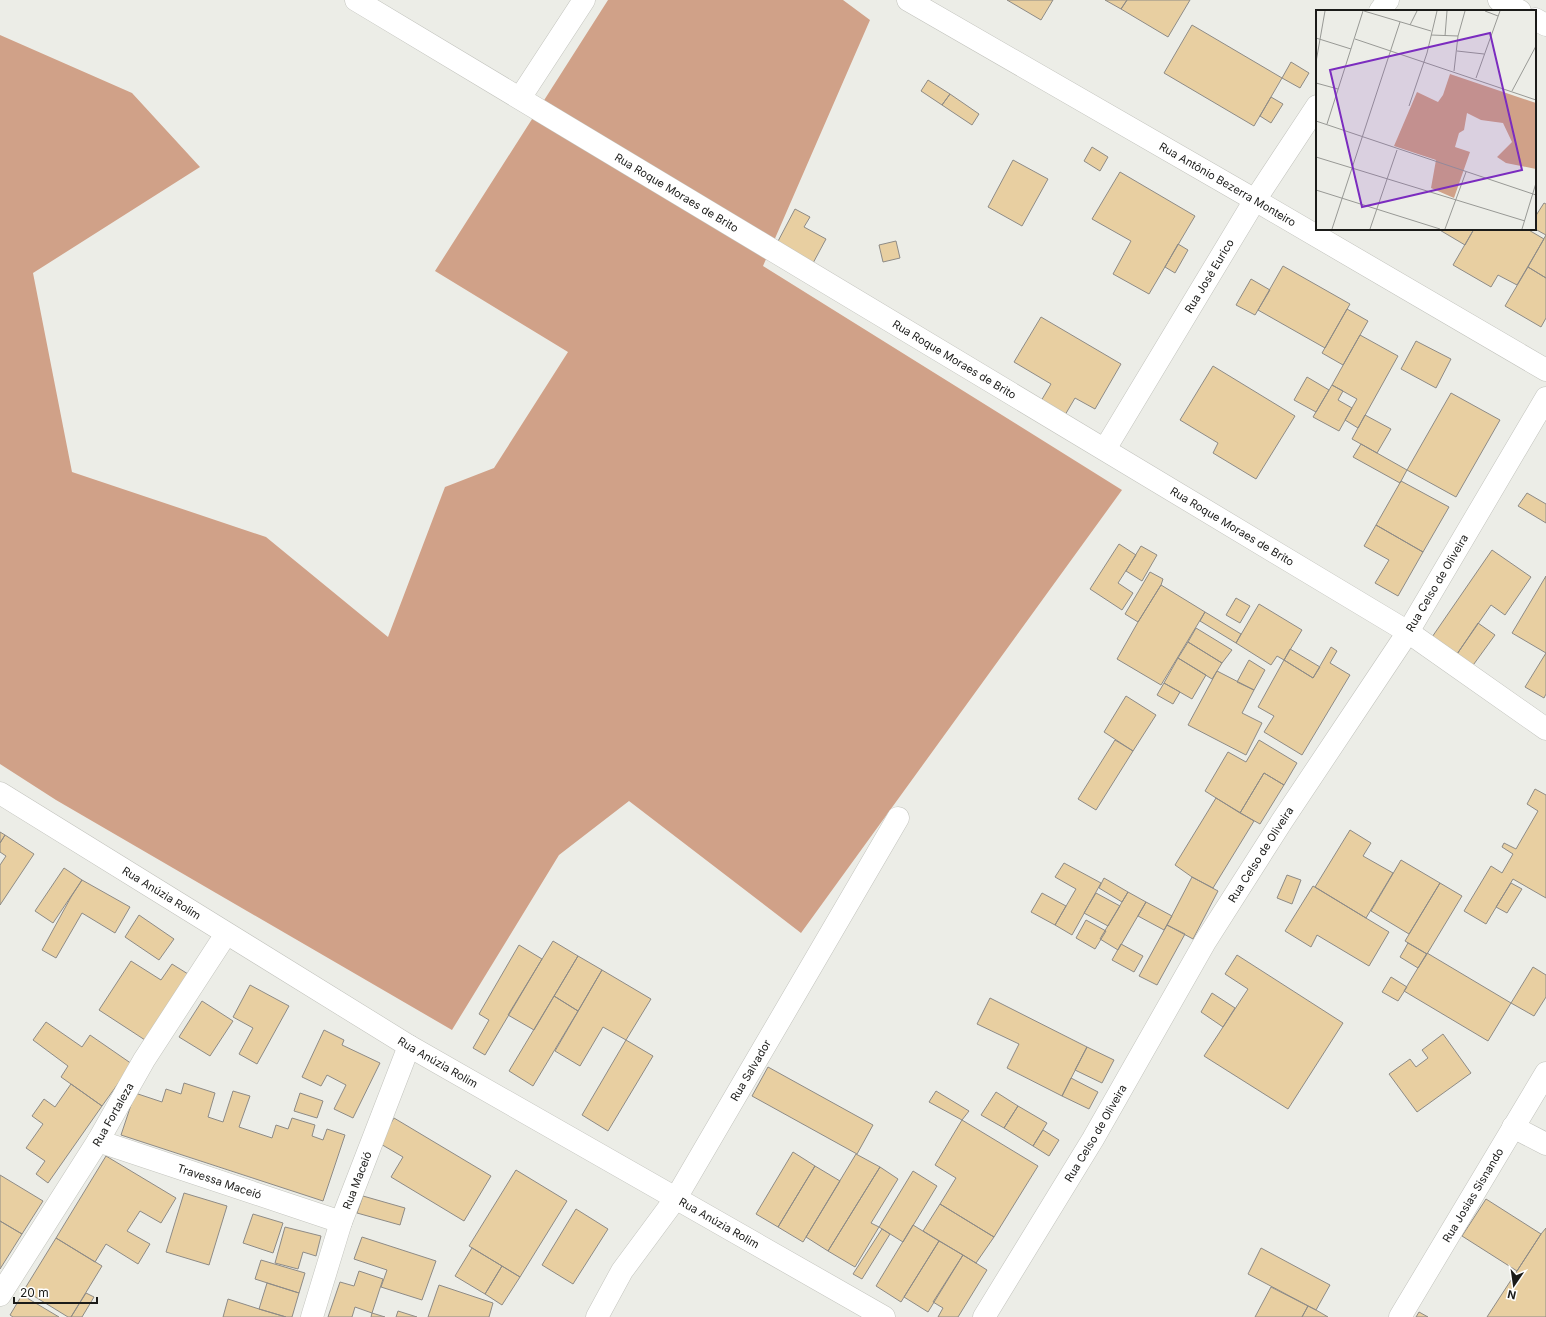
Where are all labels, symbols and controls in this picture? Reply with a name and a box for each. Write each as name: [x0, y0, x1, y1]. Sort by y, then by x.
inset map: [1316, 10, 1536, 230]
street label: Rua Antônio Bezerra Monteiro: [1157, 139, 1299, 230]
street label: Rua Roque Moraes de Brito: [612, 150, 741, 235]
street label: Rua José Eurico: [1182, 236, 1237, 316]
street label: Rua Roque Moraes de Brito: [890, 317, 1019, 402]
street label: Rua Roque Moraes de Brito: [1168, 484, 1297, 569]
street label: Rua Celso de Oliveira: [1403, 531, 1471, 634]
street label: Rua Celso de Oliveira: [1225, 804, 1297, 905]
street label: Rua Anúzia Rolim: [120, 863, 204, 923]
street label: Rua Anúzia Rolim: [395, 1034, 480, 1091]
street label: Rua Salvador: [727, 1037, 774, 1104]
street label: Rua Fortaleza: [89, 1080, 137, 1149]
street label: Rua Celso de Oliveira: [1061, 1082, 1130, 1185]
street label: Rua Josias Sisnando: [1439, 1145, 1507, 1245]
street label: Rua Maceió: [340, 1149, 375, 1211]
street label: Travessa Maceió: [175, 1161, 264, 1202]
street label: Rua Anúzia Rolim: [677, 1195, 762, 1251]
north arrow: [1494, 1265, 1534, 1305]
scale bar: [14, 1279, 97, 1305]
text: 20 m: [20, 1285, 49, 1300]
text: N: [1506, 1287, 1517, 1303]

